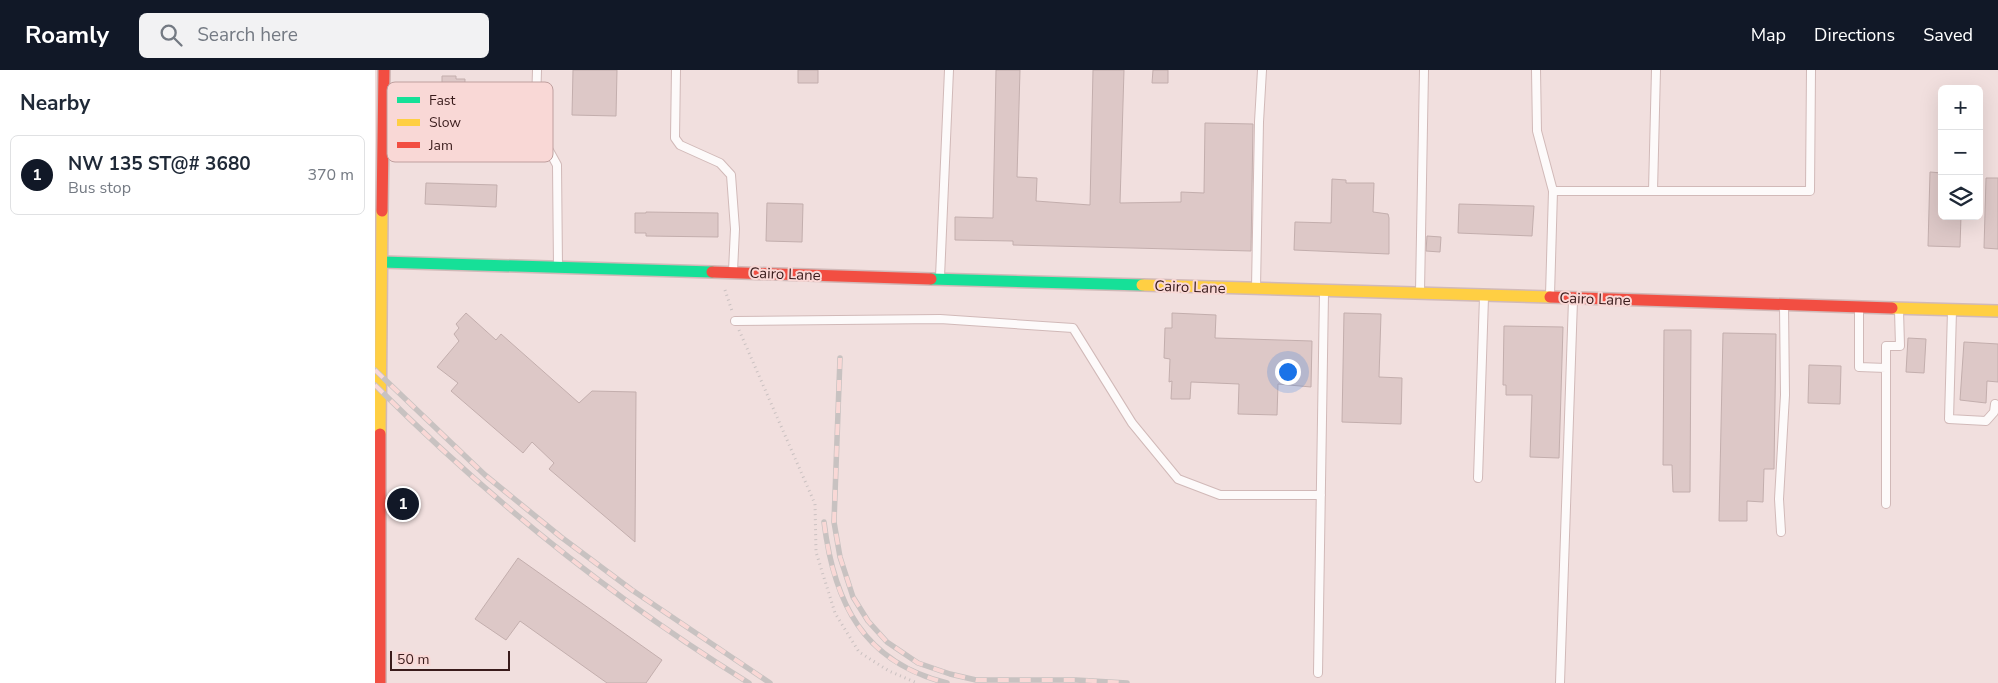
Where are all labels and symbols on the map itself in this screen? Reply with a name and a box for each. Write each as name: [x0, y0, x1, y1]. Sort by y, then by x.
legend: [387, 82, 553, 162]
text: Fast: [429, 91, 455, 110]
text: Slow: [429, 113, 461, 132]
text: Jam: [428, 136, 453, 155]
street label: Cairo Lane: [749, 263, 821, 285]
street label: Cairo Lane: [1154, 276, 1226, 298]
street label: Cairo Lane: [1559, 288, 1631, 310]
your location: [1275, 359, 1301, 385]
pin: 1: [387, 485, 419, 523]
scale bar: [390, 648, 510, 671]

